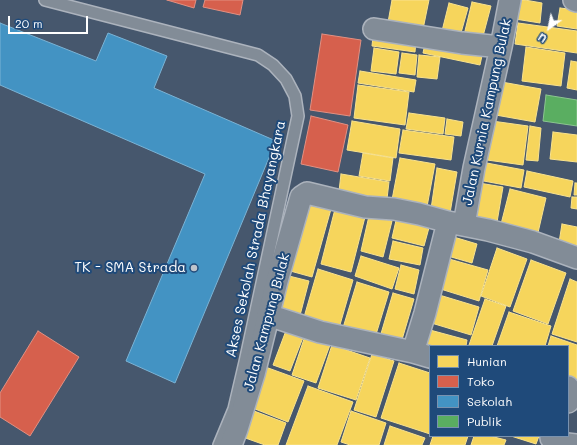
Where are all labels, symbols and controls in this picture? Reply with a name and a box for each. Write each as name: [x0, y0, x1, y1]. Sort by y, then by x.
scale bar: [10, 8, 90, 34]
north arrow: [529, 8, 569, 48]
text: 20 m: [15, 15, 43, 31]
street label: Jalan Kurnia Kampung Bulak: [459, 17, 515, 207]
text: U: [535, 30, 550, 47]
street label: Akses Sekolah Strada Bhayangkara: [223, 119, 289, 359]
street label: Jalan Kampung Bulak: [241, 251, 293, 393]
place label: TK - SMA Strada: [74, 260, 186, 276]
marker: TK - SMA Strada: [189, 263, 199, 273]
legend: [429, 345, 569, 437]
text: Hunian: [467, 353, 507, 369]
text: Toko: [467, 373, 494, 389]
text: Sekolah: [467, 393, 512, 409]
text: Publik: [467, 413, 502, 429]

